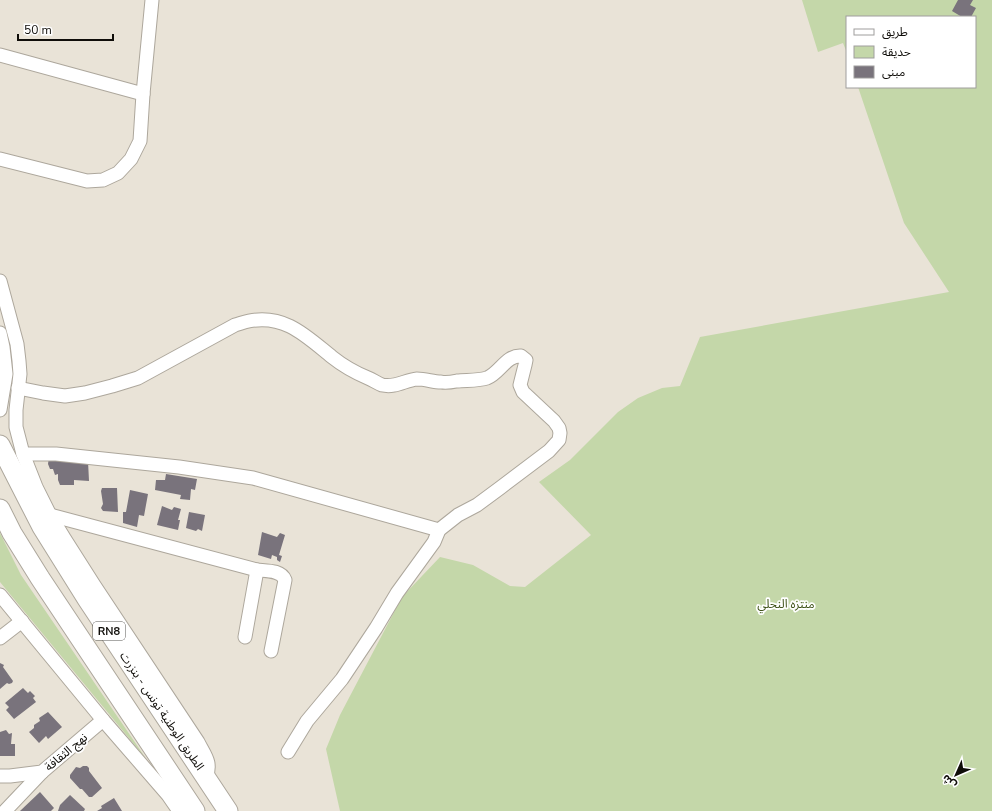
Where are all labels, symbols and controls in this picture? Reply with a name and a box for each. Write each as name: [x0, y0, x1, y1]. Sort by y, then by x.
scale bar: [18, 16, 113, 42]
legend: [846, 16, 976, 88]
text: 50 m: [24, 22, 52, 38]
text: طريق: [882, 24, 908, 40]
text: حديقة: [882, 44, 911, 60]
text: مبنى: [882, 64, 905, 80]
park label: منتزه النحلي: [757, 596, 815, 614]
road number: RN8: [93, 622, 125, 640]
street label: الطريق الوطنية تونس - بنزرت: [116, 649, 208, 774]
street label: نهج الثقافة: [41, 729, 91, 775]
north arrow: [936, 755, 976, 795]
text: ش: [939, 771, 960, 792]

